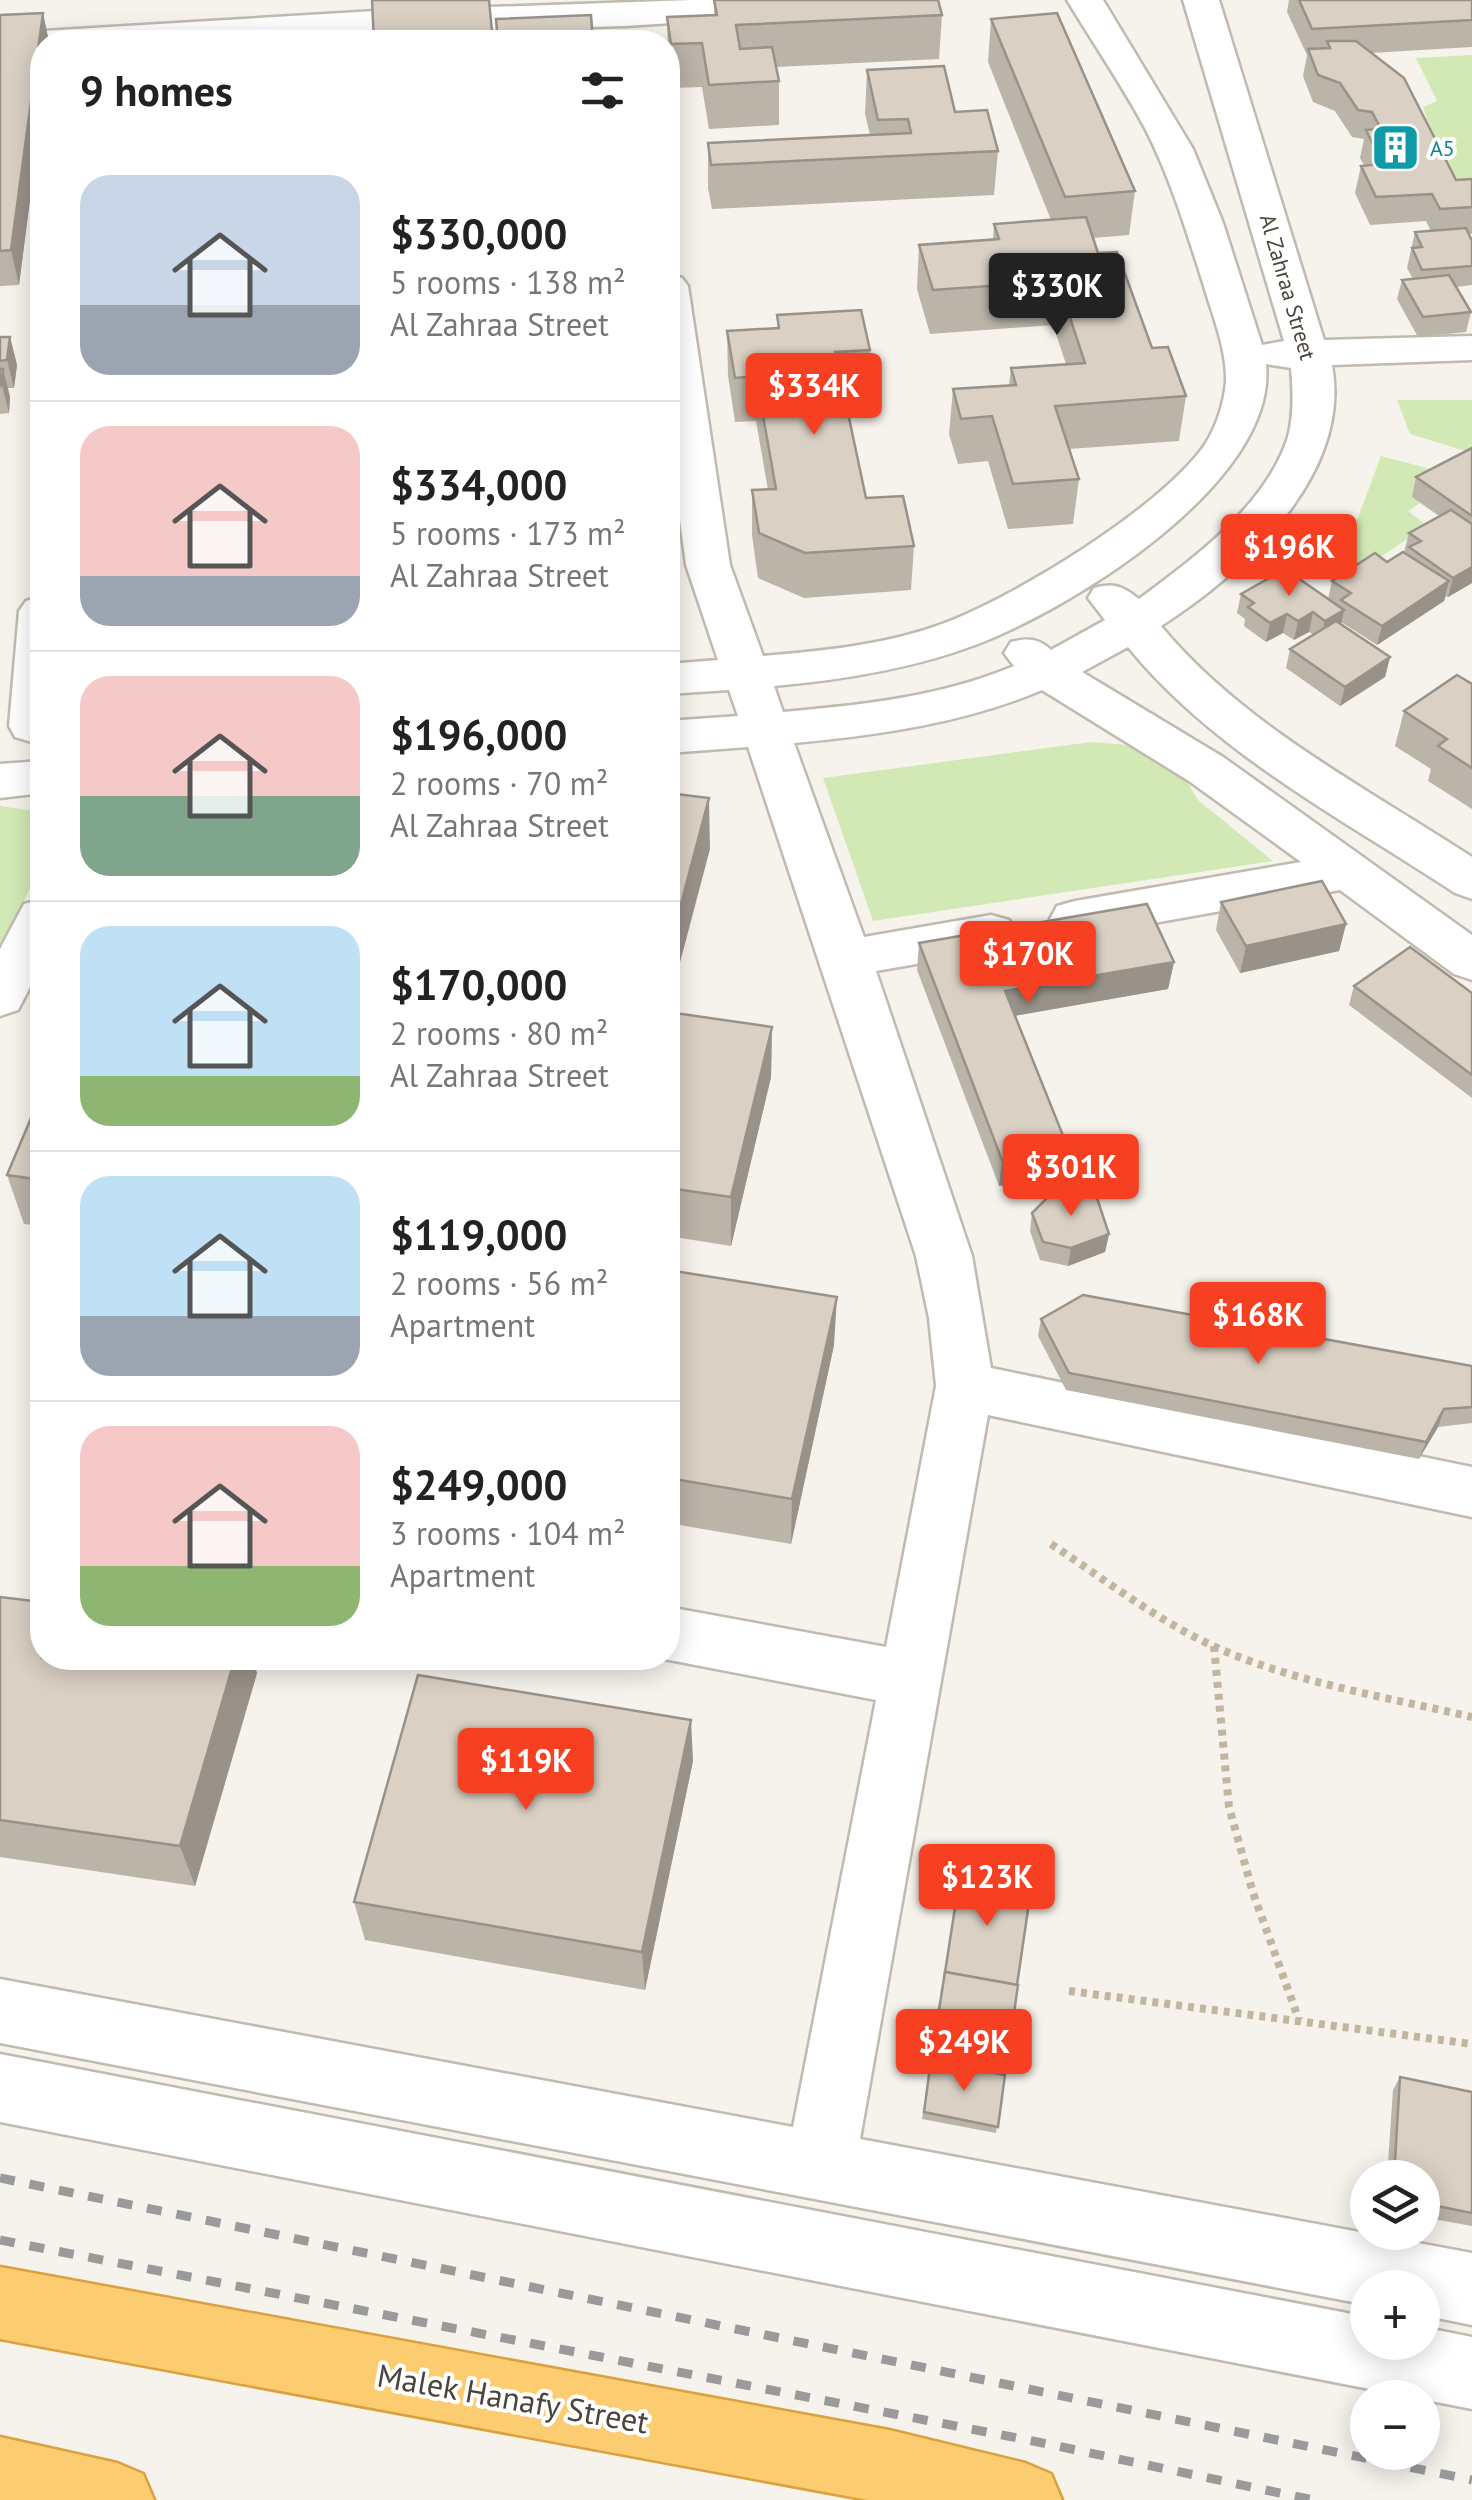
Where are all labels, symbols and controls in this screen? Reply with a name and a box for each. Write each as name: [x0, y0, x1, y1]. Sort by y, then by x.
text: 9 homes: [80, 63, 233, 118]
icon: filters: [575, 63, 630, 118]
building icon: A5: [1369, 122, 1421, 174]
place label: A5: [1430, 134, 1455, 162]
text: $330,000: [390, 206, 567, 261]
street label: Al Zahraa Street: [1254, 211, 1322, 364]
icon: home: [160, 215, 280, 335]
pin: $330K: [987, 253, 1127, 338]
text: 5 rooms · 138 m²: [390, 261, 626, 303]
text: $330K: [1011, 264, 1103, 306]
text: Al Zahraa Street: [390, 303, 609, 345]
pin: $334K: [744, 353, 884, 438]
text: $334K: [768, 364, 860, 406]
text: $334,000: [390, 457, 567, 512]
icon: home: [160, 466, 280, 586]
text: 5 rooms · 173 m²: [390, 512, 626, 554]
pin: $196K: [1219, 514, 1359, 599]
text: $196K: [1243, 525, 1335, 567]
text: Al Zahraa Street: [390, 554, 609, 596]
text: $196,000: [390, 707, 567, 762]
icon: home: [160, 716, 280, 836]
text: 2 rooms · 70 m²: [390, 762, 608, 804]
text: Al Zahraa Street: [390, 804, 609, 846]
pin: $170K: [958, 921, 1098, 1006]
text: $170K: [982, 932, 1074, 974]
text: $170,000: [390, 957, 567, 1012]
icon: home: [160, 966, 280, 1086]
text: 2 rooms · 80 m²: [390, 1012, 608, 1054]
text: Al Zahraa Street: [390, 1054, 609, 1096]
pin: $301K: [1001, 1134, 1141, 1219]
text: $301K: [1025, 1145, 1117, 1187]
text: $119,000: [390, 1207, 567, 1262]
icon: home: [160, 1216, 280, 1336]
text: 2 rooms · 56 m²: [390, 1262, 608, 1304]
pin: $168K: [1188, 1282, 1328, 1367]
text: $168K: [1212, 1293, 1304, 1335]
text: Apartment: [390, 1304, 535, 1346]
text: $249,000: [390, 1457, 567, 1512]
icon: home: [160, 1466, 280, 1586]
text: 3 rooms · 104 m²: [390, 1512, 626, 1554]
text: Apartment: [390, 1554, 535, 1596]
pin: $119K: [456, 1728, 596, 1813]
text: $119K: [480, 1739, 572, 1781]
pin: $123K: [917, 1844, 1057, 1929]
text: $123K: [941, 1855, 1033, 1897]
pin: $249K: [894, 2009, 1034, 2094]
text: $249K: [918, 2020, 1010, 2062]
map controls: [1350, 2160, 1440, 2470]
button: layers: [1350, 2160, 1440, 2250]
button: +: [1350, 2270, 1440, 2360]
street label: Malek Hanafy Street: [374, 2353, 652, 2443]
button: −: [1350, 2380, 1440, 2470]

